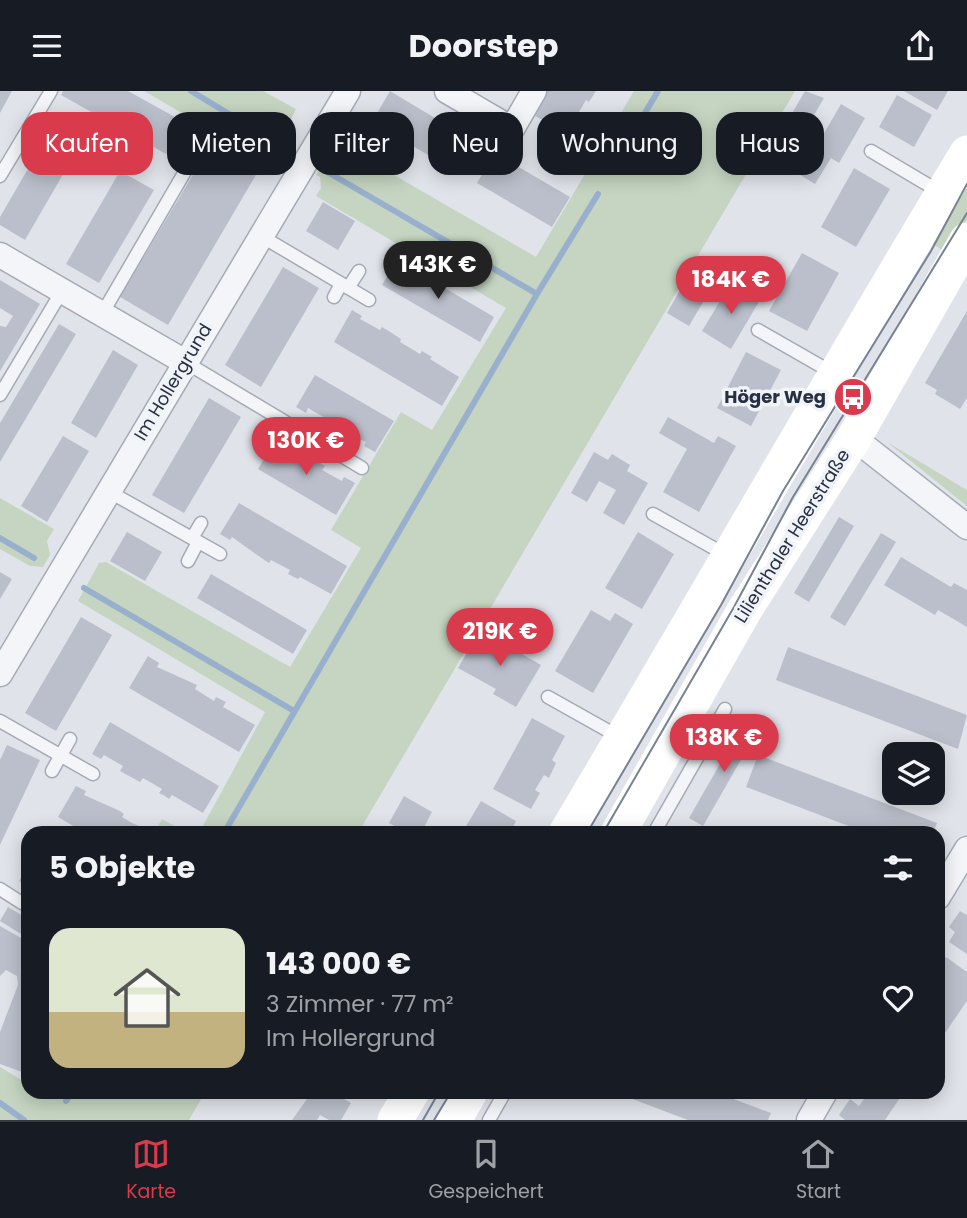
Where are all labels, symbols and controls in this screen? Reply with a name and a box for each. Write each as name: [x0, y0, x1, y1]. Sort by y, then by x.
text: Doorstep: [408, 23, 559, 68]
icon: menu: [28, 27, 66, 65]
icon: share: [901, 27, 939, 65]
chip: Kaufen: [21, 112, 153, 175]
chip: Mieten: [167, 112, 296, 175]
chip: Filter: [310, 112, 414, 175]
chip: Neu: [428, 112, 523, 175]
chip: Wohnung: [537, 112, 702, 175]
chip: Haus: [716, 112, 824, 175]
pin: 143K €: [381, 241, 495, 301]
text: 143K €: [399, 248, 477, 280]
pin: 184K €: [674, 257, 788, 316]
text: 184K €: [692, 263, 770, 295]
street label: Im Hollergrund: [128, 318, 217, 445]
bus stop icon: Höger Weg: [832, 376, 874, 418]
place label: Höger Weg: [724, 384, 826, 409]
pin: 130K €: [249, 417, 363, 477]
text: 130K €: [268, 424, 344, 456]
street label: Lilienthaler Heerstraße: [728, 444, 855, 628]
pin: 219K €: [443, 609, 557, 668]
text: 219K €: [462, 615, 538, 647]
pin: 138K €: [667, 715, 781, 774]
text: 138K €: [686, 721, 762, 753]
map controls: [882, 742, 945, 805]
button: layers: [882, 742, 945, 805]
text: 5 Objekte: [49, 846, 195, 889]
icon: filters: [879, 849, 917, 887]
text: 143 000 €: [266, 942, 411, 985]
icon: home: [105, 956, 189, 1040]
icon: heart: [879, 979, 917, 1017]
text: 3 Zimmer · 77 m²: [266, 988, 454, 1020]
text: Im Hollergrund: [266, 1022, 435, 1054]
tab: Karte: [126, 1135, 176, 1206]
tab: Gespeichert: [428, 1135, 544, 1206]
tab: Start: [796, 1135, 841, 1206]

